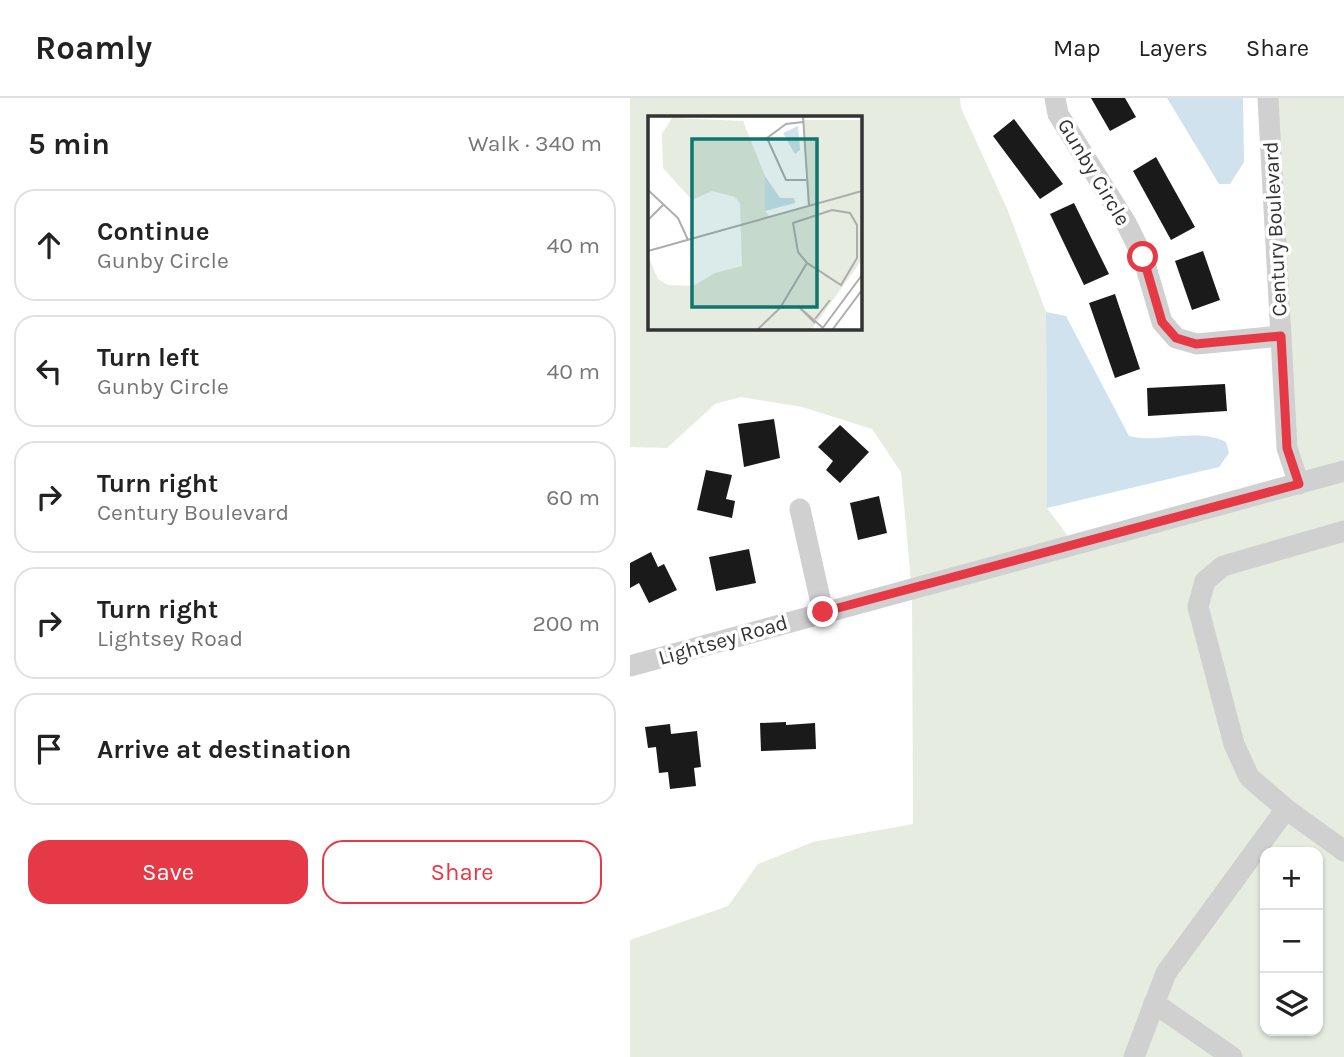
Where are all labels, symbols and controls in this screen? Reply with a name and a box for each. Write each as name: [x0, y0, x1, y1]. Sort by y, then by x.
text: Roamly: [35, 29, 152, 67]
text: Map: [1053, 34, 1101, 62]
text: Layers: [1139, 34, 1208, 62]
text: Share: [1246, 34, 1309, 62]
street label: Gunby Circle: [1053, 114, 1135, 230]
inset map: [648, 116, 861, 329]
text: 5 min: [28, 126, 110, 162]
text: Walk · 340 m: [468, 130, 602, 157]
street label: Century Boulevard: [1258, 141, 1292, 317]
text: Continue: [97, 216, 209, 247]
icon: ahead: [30, 226, 68, 264]
text: 40 m: [547, 232, 600, 259]
route start: [1127, 241, 1158, 272]
text: Gunby Circle: [97, 247, 229, 274]
text: Turn left: [97, 342, 199, 373]
icon: left: [30, 352, 68, 390]
text: 40 m: [547, 358, 600, 385]
text: Gunby Circle: [97, 373, 229, 400]
text: Turn right: [97, 468, 218, 499]
icon: right: [30, 478, 68, 516]
text: 60 m: [546, 484, 600, 511]
text: Century Boulevard: [97, 499, 289, 526]
text: Turn right: [97, 594, 218, 625]
route end: [807, 596, 838, 627]
icon: right: [30, 604, 68, 642]
text: 200 m: [532, 610, 600, 637]
street label: Lightsey Road: [656, 610, 790, 670]
text: Lightsey Road: [97, 625, 243, 652]
icon: arrive: [30, 730, 68, 768]
text: Arrive at destination: [97, 734, 351, 765]
button: Save: [28, 840, 308, 904]
button: Share: [322, 840, 602, 904]
map controls: [1260, 847, 1323, 1036]
button: +: [1260, 847, 1323, 910]
button: −: [1260, 910, 1323, 973]
button: layers: [1260, 973, 1323, 1036]

